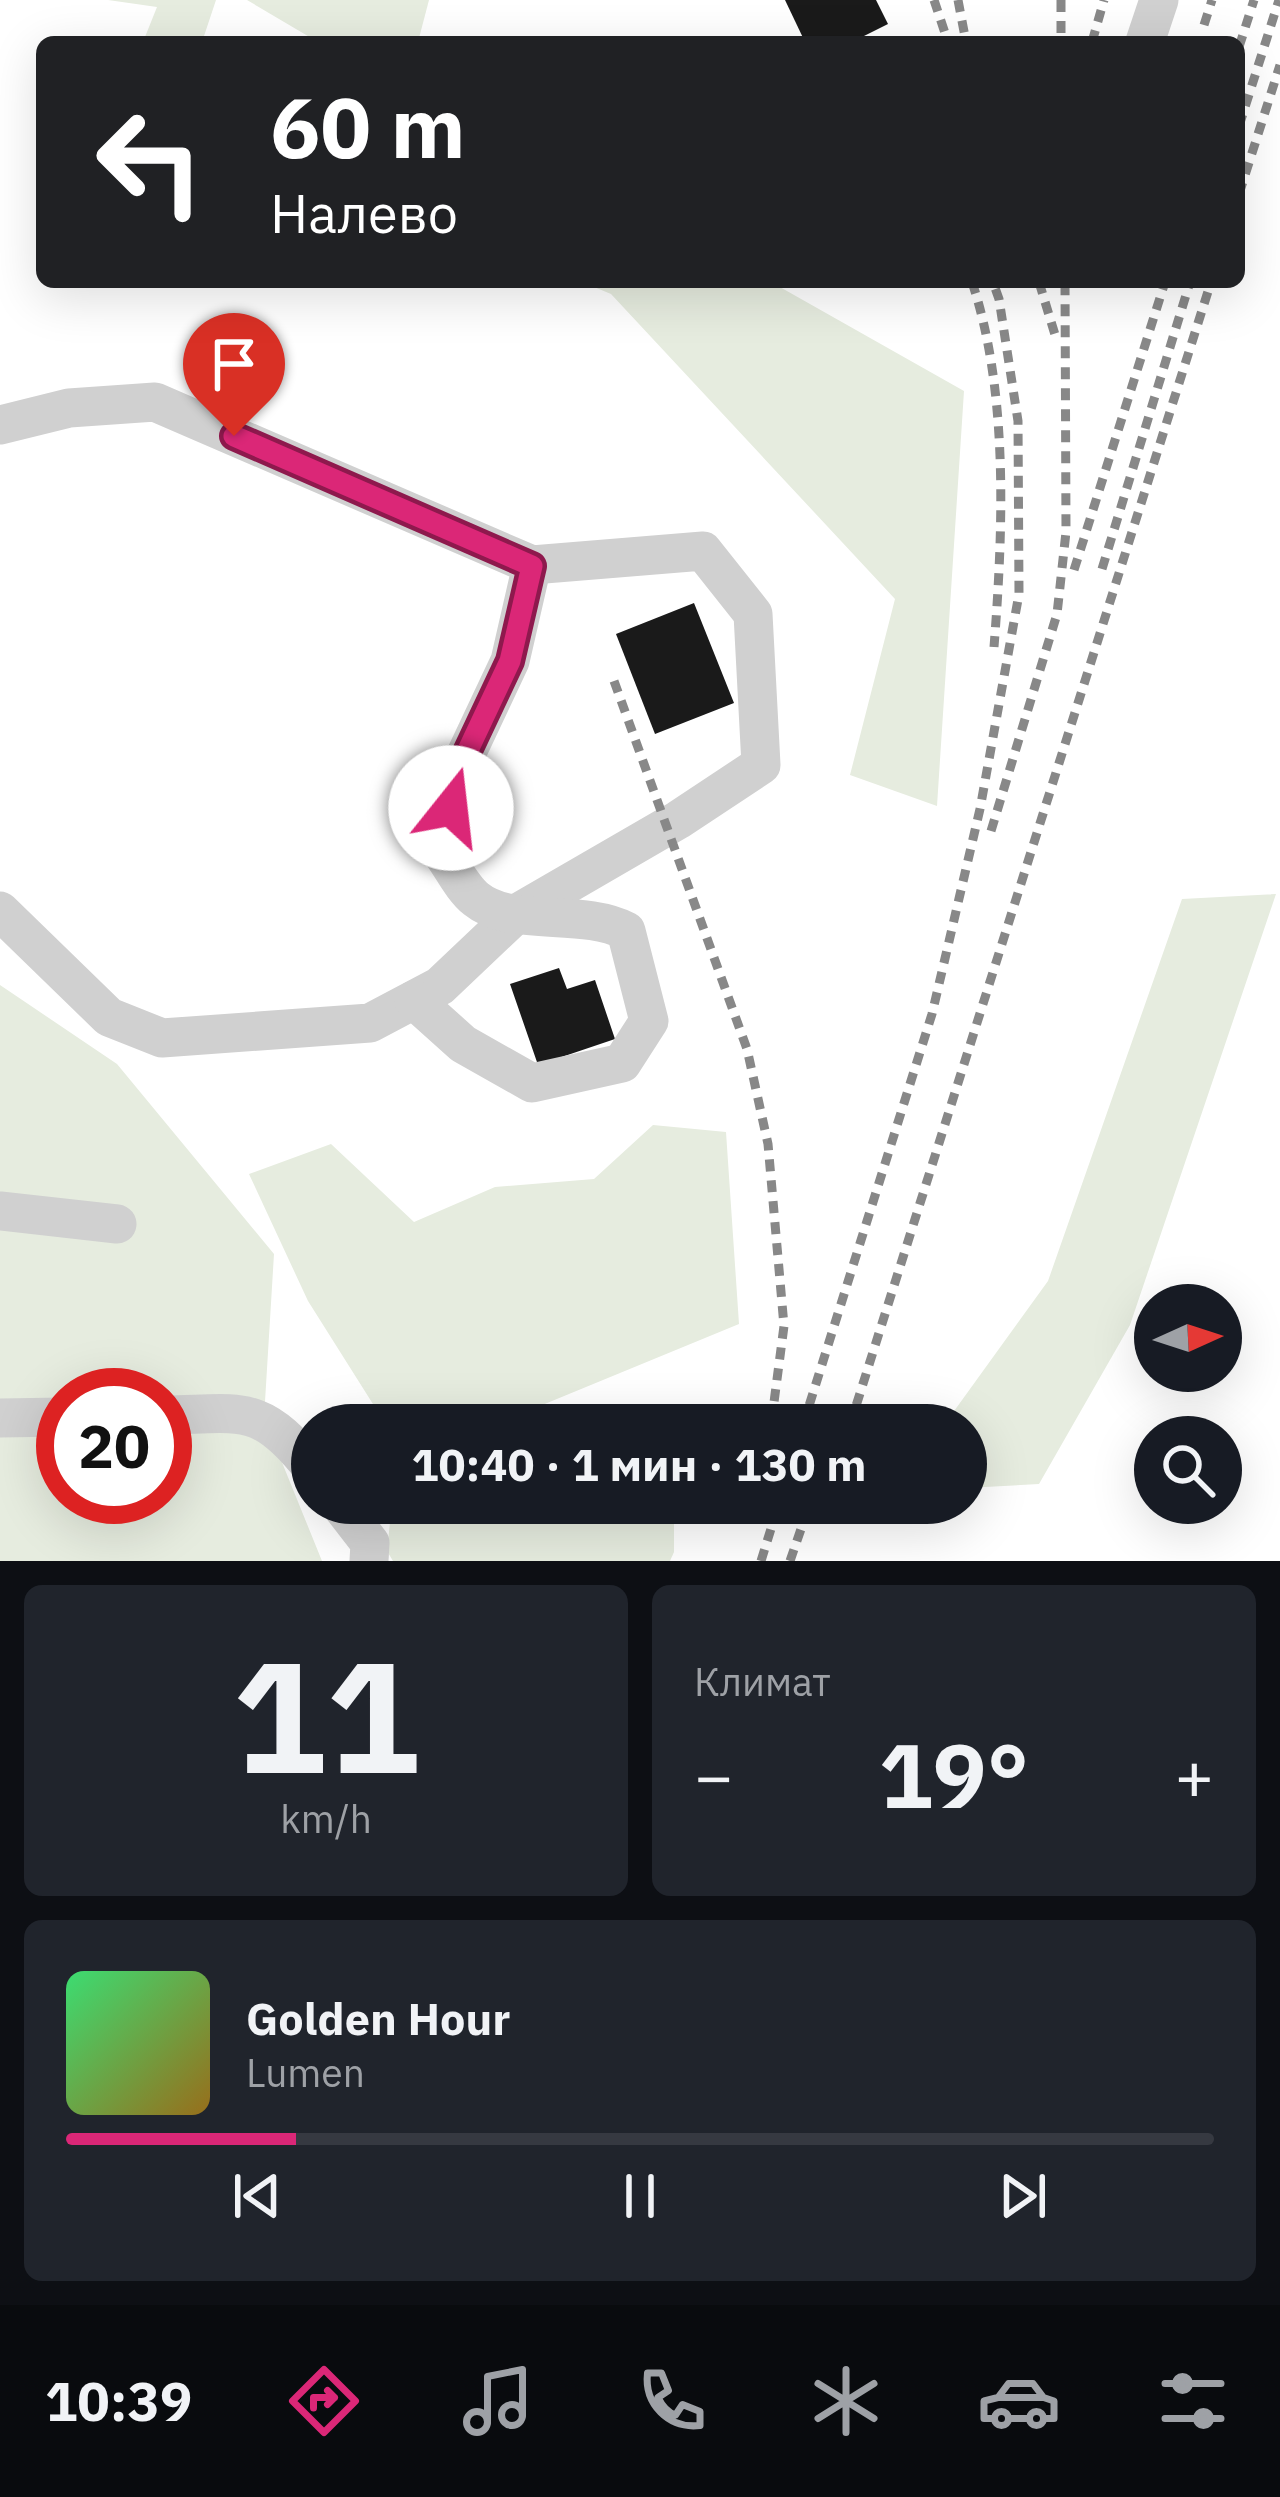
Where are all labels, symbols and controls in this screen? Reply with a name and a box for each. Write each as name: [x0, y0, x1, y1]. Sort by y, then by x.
text: 60 m: [270, 72, 466, 181]
icon: left: [72, 84, 228, 240]
text: Налево: [270, 178, 458, 248]
pin: [183, 313, 285, 436]
icon: arrive: [201, 331, 267, 397]
position arrow: [388, 745, 514, 871]
north arrow: [1134, 1284, 1242, 1392]
map controls: [1134, 1284, 1242, 1524]
speed limit sign: 20: [36, 1368, 192, 1524]
button: search: [1134, 1416, 1242, 1524]
text: 10:40 · 1 мин · 130 m: [412, 1435, 866, 1493]
text: 11: [232, 1613, 420, 1816]
text: Климат: [694, 1656, 831, 1707]
text: 19°: [879, 1716, 1029, 1833]
text: −: [694, 1732, 734, 1818]
text: +: [1174, 1732, 1214, 1818]
text: km/h: [280, 1793, 372, 1844]
text: Golden Hour: [246, 1989, 510, 2047]
text: Lumen: [246, 2047, 365, 2098]
icon: previous: [224, 2163, 290, 2229]
icon: pause: [607, 2163, 673, 2229]
icon: next: [990, 2163, 1056, 2229]
icon: directions: [282, 2359, 366, 2443]
icon: music: [456, 2359, 540, 2443]
icon: phone: [630, 2359, 714, 2443]
icon: climate: [804, 2359, 888, 2443]
icon: car: [977, 2359, 1061, 2443]
icon: filters: [1151, 2359, 1235, 2443]
text: 10:39: [45, 2366, 192, 2436]

